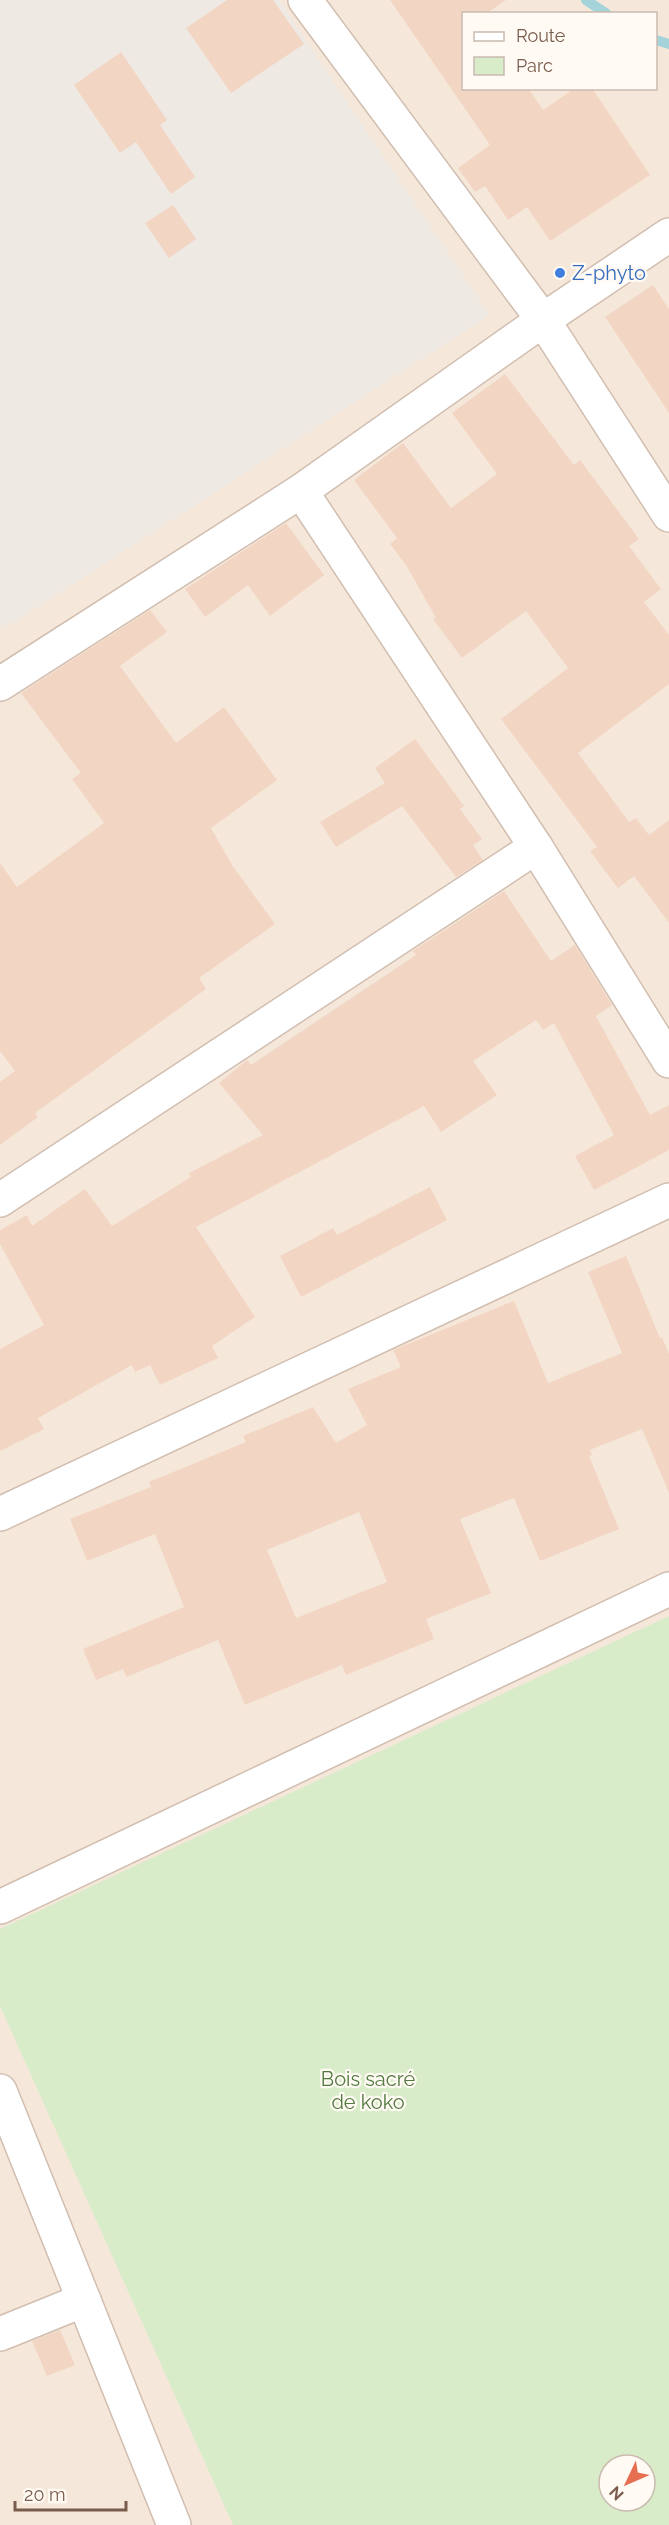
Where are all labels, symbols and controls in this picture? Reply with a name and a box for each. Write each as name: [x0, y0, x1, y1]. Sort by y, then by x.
legend: [462, 12, 657, 90]
text: Route: [516, 25, 566, 46]
text: Parc: [516, 55, 553, 76]
place label: Z-phyto: [572, 261, 646, 285]
marker: Z-phyto: [553, 266, 567, 280]
park label: Bois sacré de koko: [321, 2067, 415, 2114]
north arrow: [597, 2453, 657, 2513]
scale bar: [15, 2474, 126, 2512]
text: N: [605, 2482, 628, 2504]
text: 20 m: [24, 2484, 66, 2505]

